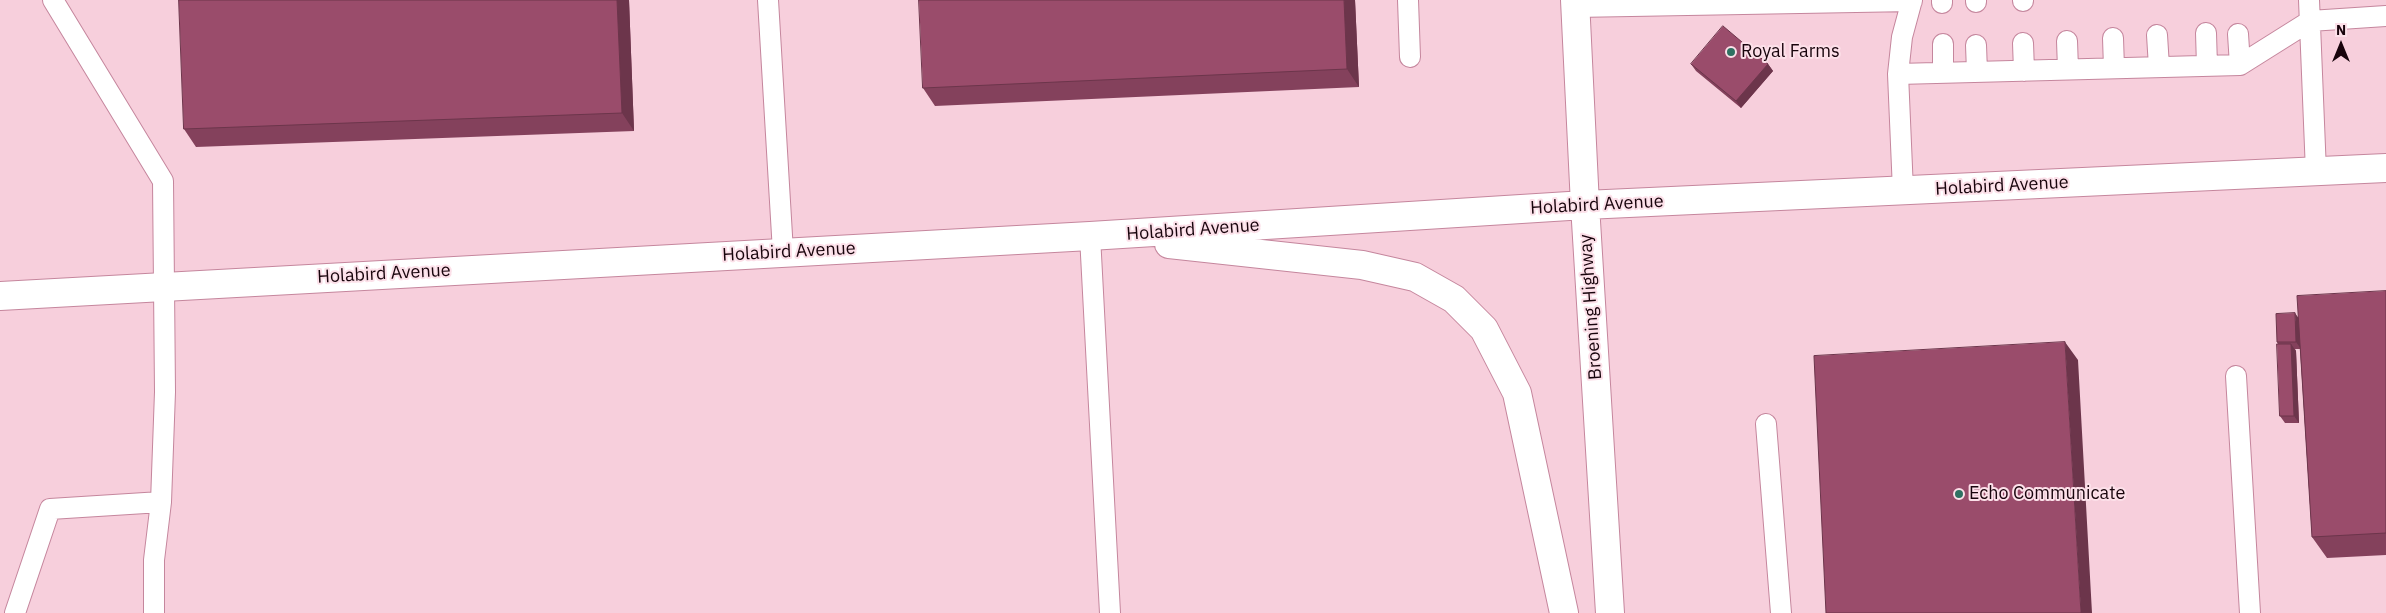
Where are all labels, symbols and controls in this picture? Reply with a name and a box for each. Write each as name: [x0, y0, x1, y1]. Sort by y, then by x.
north arrow: [2316, 20, 2366, 70]
text: N: [2336, 21, 2346, 39]
place label: Royal Farms: [1741, 41, 1840, 63]
marker: Royal Farms: [1725, 46, 1737, 58]
street label: Holabird Avenue: [1935, 172, 2069, 200]
street label: Holabird Avenue: [1530, 191, 1664, 219]
street label: Holabird Avenue: [1126, 215, 1260, 245]
street label: Broening Highway: [1575, 233, 1607, 381]
street label: Holabird Avenue: [722, 238, 856, 266]
street label: Holabird Avenue: [317, 260, 451, 288]
place label: Echo Communicate: [1969, 483, 2125, 505]
marker: Echo Communicate: [1953, 488, 1965, 500]

